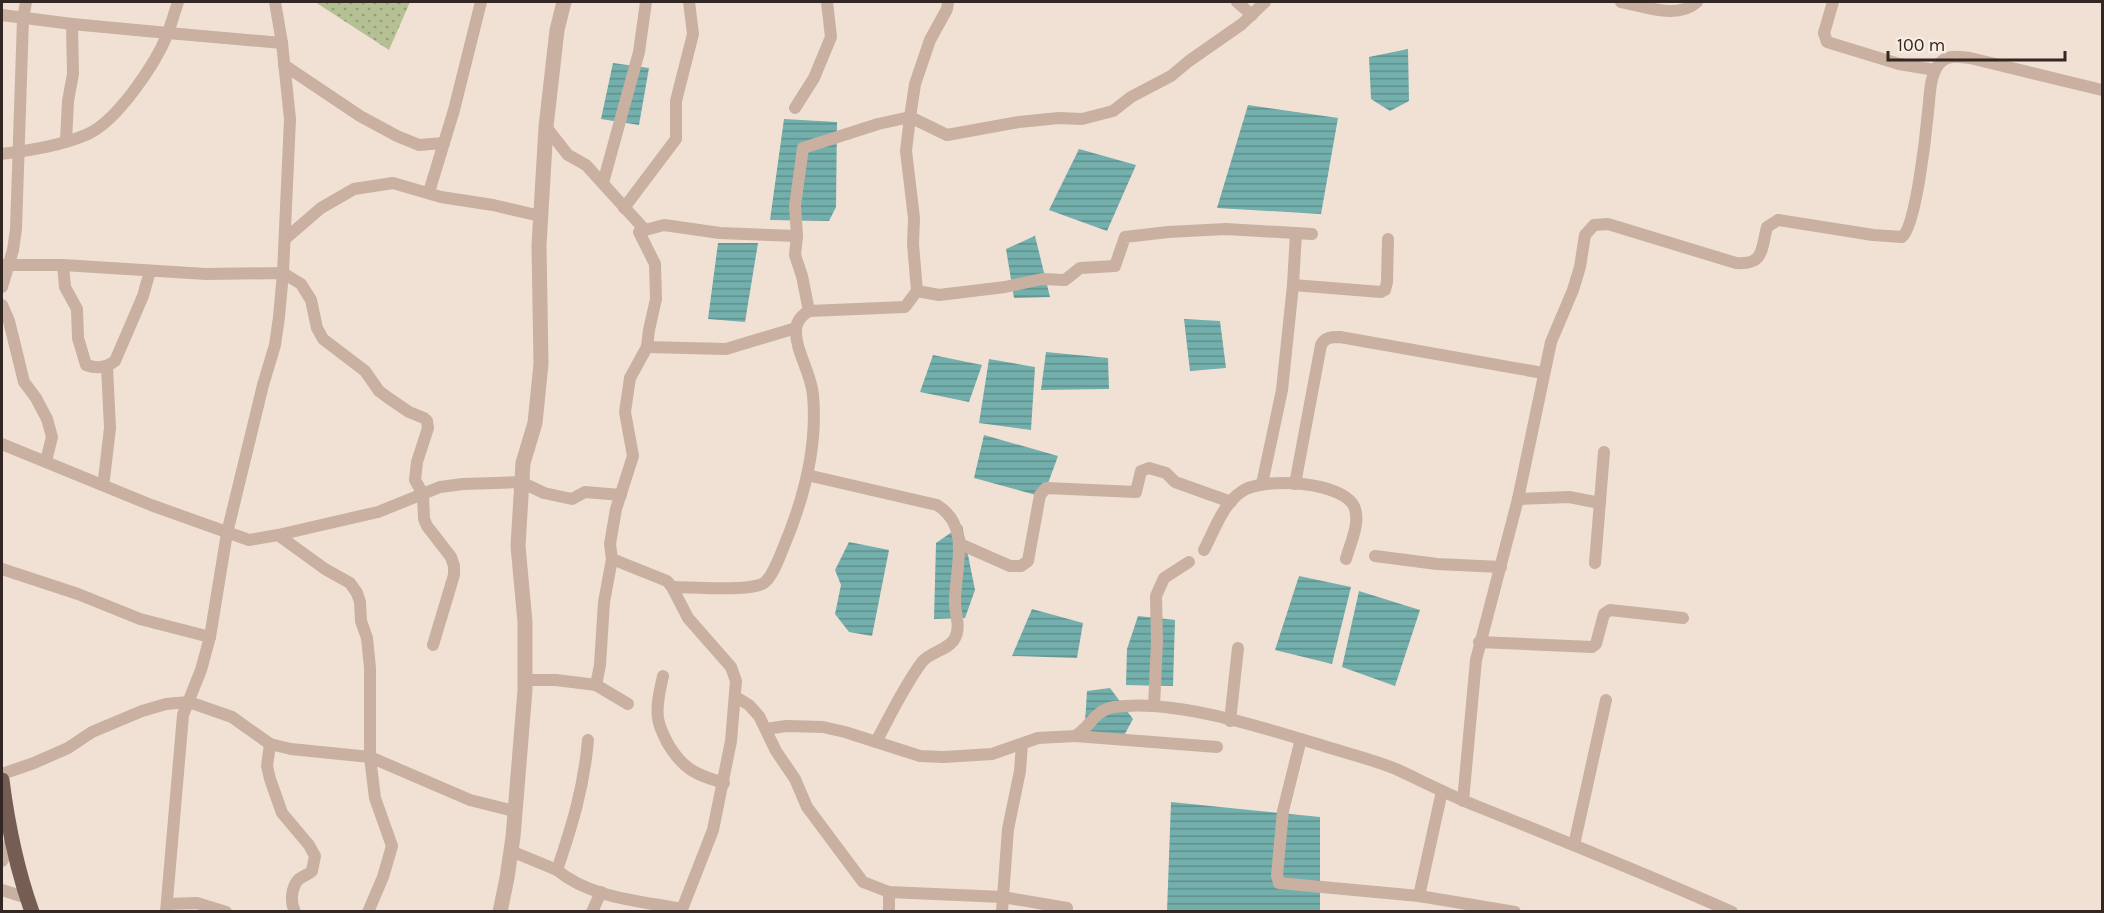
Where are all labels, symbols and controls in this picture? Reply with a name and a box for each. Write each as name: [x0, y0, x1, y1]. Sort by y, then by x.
scale bar: [1888, 24, 2065, 62]
text: 100 m: [1897, 34, 1945, 56]

